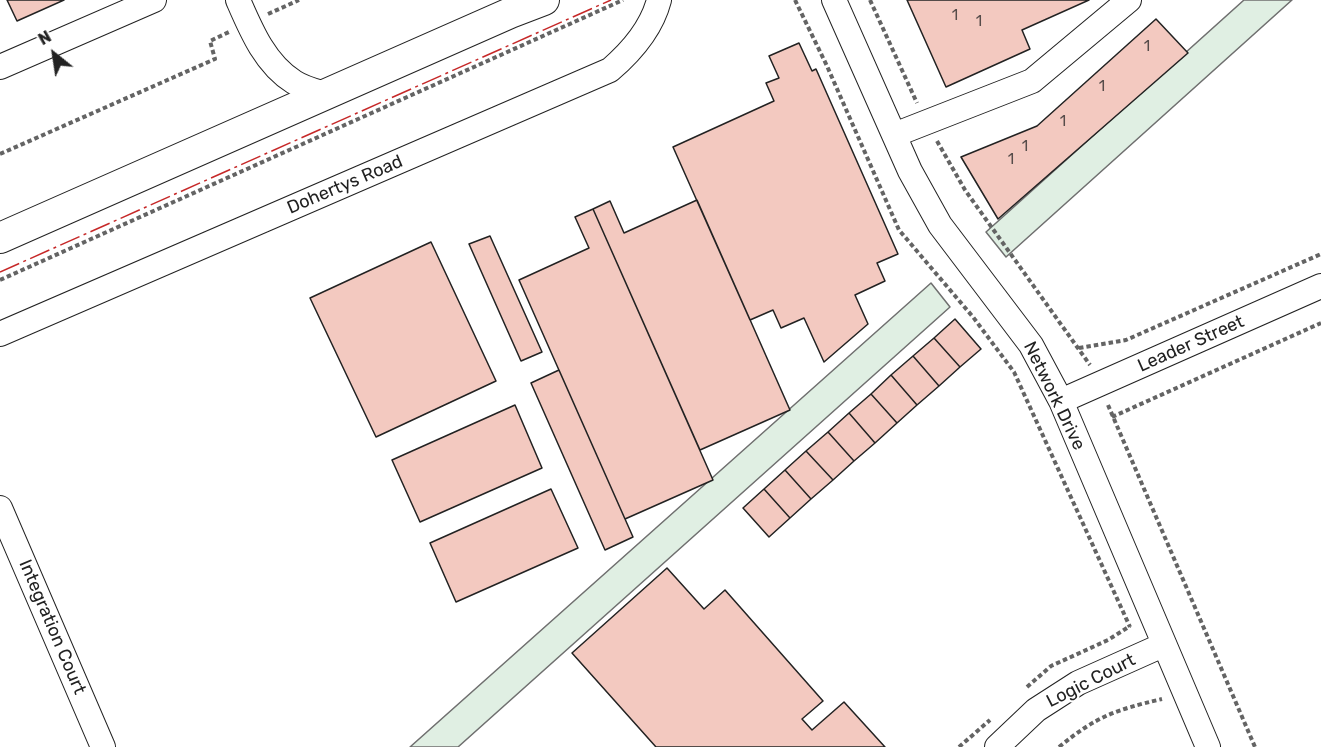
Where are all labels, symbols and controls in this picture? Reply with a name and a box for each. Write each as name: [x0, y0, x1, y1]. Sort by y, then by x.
house number: 1: [952, 7, 958, 25]
house number: 1: [976, 13, 982, 31]
north arrow: [24, 24, 84, 84]
text: N: [35, 27, 54, 49]
house number: 1: [1144, 38, 1150, 56]
house number: 1: [1099, 78, 1105, 96]
house number: 1: [1060, 113, 1066, 131]
house number: 1: [1022, 138, 1028, 156]
street label: Dohertys Road: [284, 151, 406, 219]
house number: 1: [1008, 151, 1014, 169]
street label: Leader Street: [1135, 311, 1247, 377]
street label: Network Drive: [1018, 338, 1090, 454]
street label: Integration Court: [14, 556, 90, 698]
street label: Logic Court: [1043, 649, 1139, 713]

